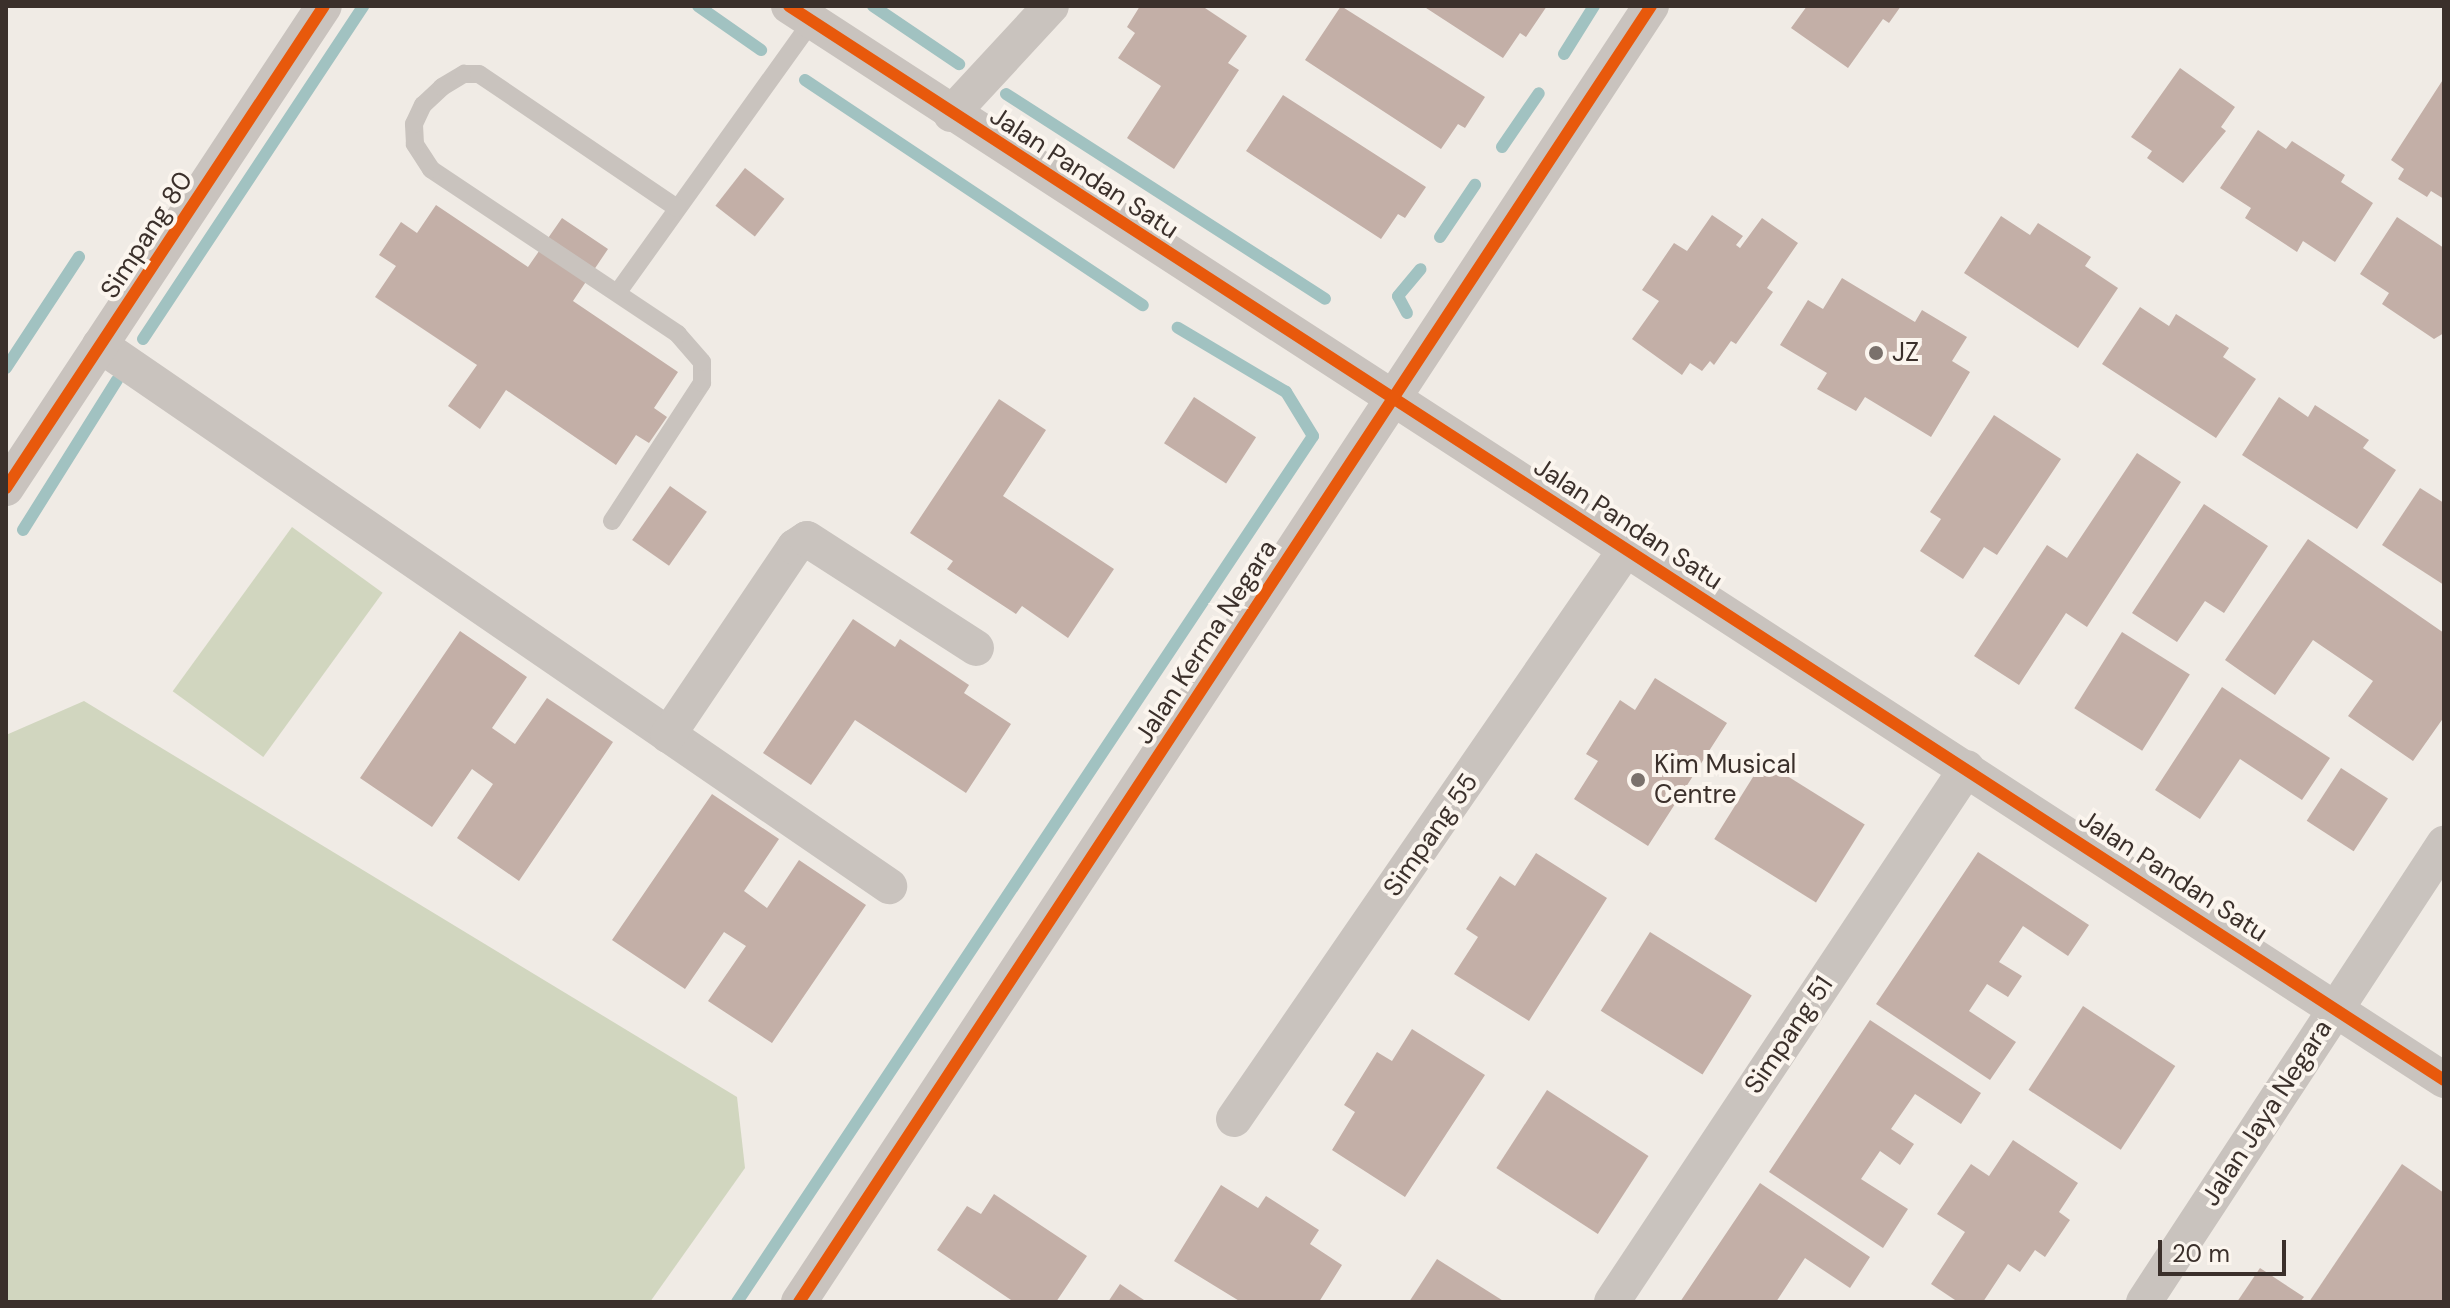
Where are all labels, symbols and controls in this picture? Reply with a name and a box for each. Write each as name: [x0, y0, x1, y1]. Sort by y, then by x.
street label: Jalan Pandan Satu: [984, 100, 1184, 246]
street label: Simpang 80: [94, 166, 200, 304]
place label: JZ: [1892, 337, 1919, 369]
marker: JZ: [1867, 344, 1885, 362]
street label: Jalan Pandan Satu: [1528, 451, 1728, 597]
street label: Jalan Kerma Negara: [1128, 534, 1284, 750]
place label: Kim Musical Centre: [1654, 749, 1796, 810]
street label: Simpang 55: [1377, 767, 1485, 903]
marker: Kim Musical Centre: [1629, 771, 1647, 789]
street label: Jalan Pandan Satu: [2073, 803, 2273, 949]
street label: Simpang 51: [1738, 970, 1840, 1100]
street label: Jalan Jaya Negara: [2195, 1014, 2339, 1212]
scale bar: [2162, 1224, 2290, 1274]
text: 20 m: [2172, 1238, 2230, 1269]

